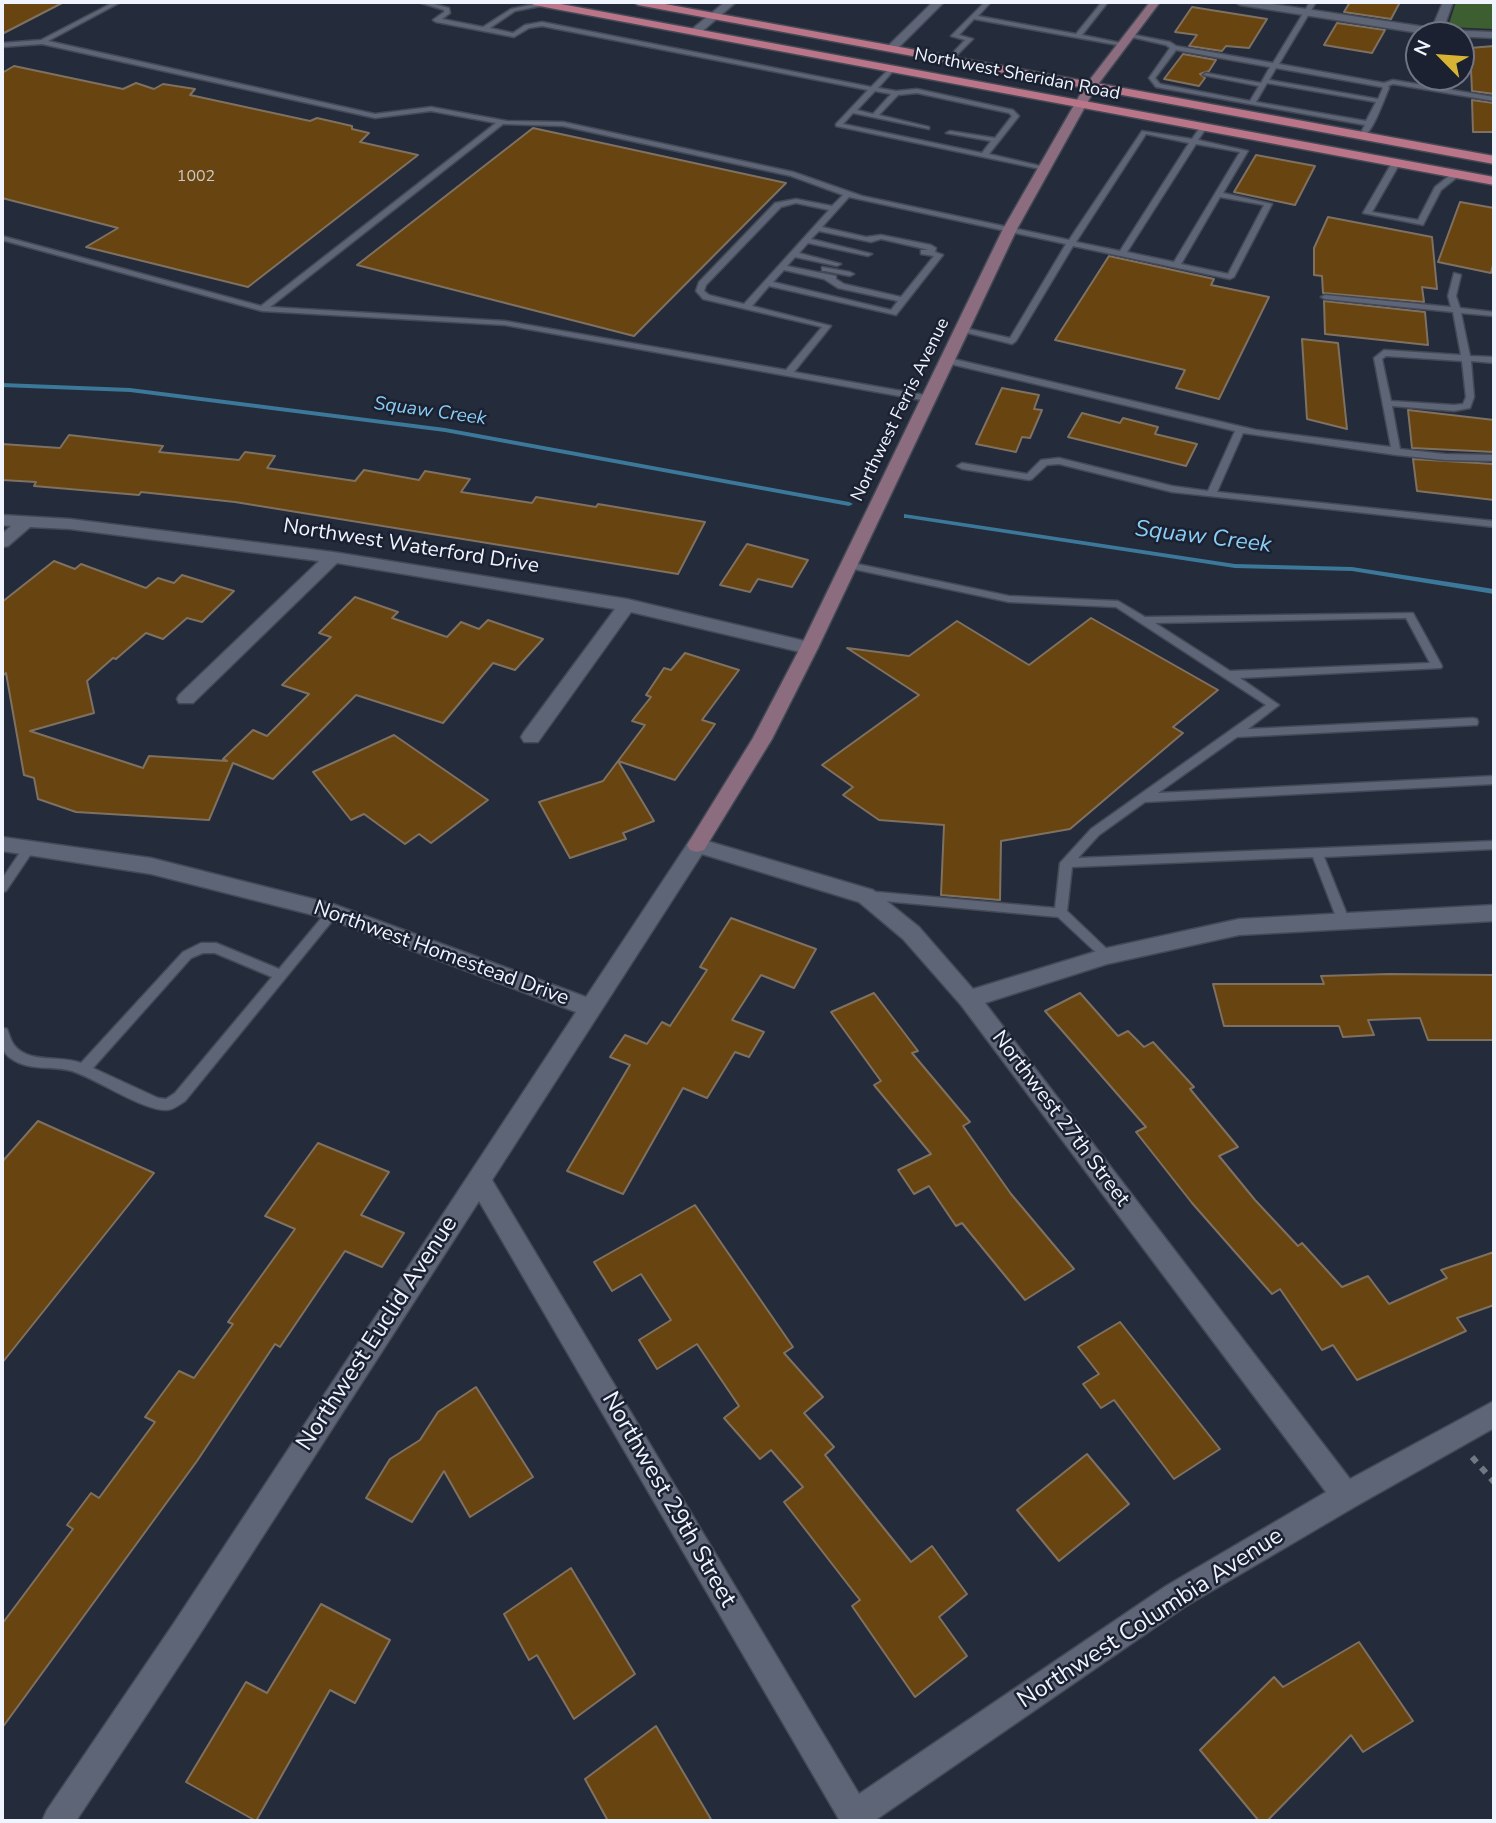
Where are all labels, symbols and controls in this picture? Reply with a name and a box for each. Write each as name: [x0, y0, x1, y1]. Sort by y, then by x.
north arrow: [1405, 21, 1475, 91]
text: N: [1408, 36, 1438, 60]
street label: Northwest Sheridan Road: [912, 44, 1122, 106]
house number: 1002: [177, 167, 215, 187]
street label: Northwest Ferris Avenue: [847, 315, 955, 505]
water label: Squaw Creek: [372, 393, 488, 431]
street label: Northwest Waterford Drive: [281, 514, 541, 580]
water label: Squaw Creek: [1133, 516, 1273, 560]
street label: Northwest Homestead Drive: [310, 896, 572, 1012]
street label: Northwest 27th Street: [986, 1026, 1134, 1212]
street label: Northwest Euclid Avenue: [291, 1211, 465, 1457]
street label: Northwest 29th Street: [595, 1387, 741, 1613]
street label: Northwest Columbia Avenue: [1013, 1522, 1289, 1716]

